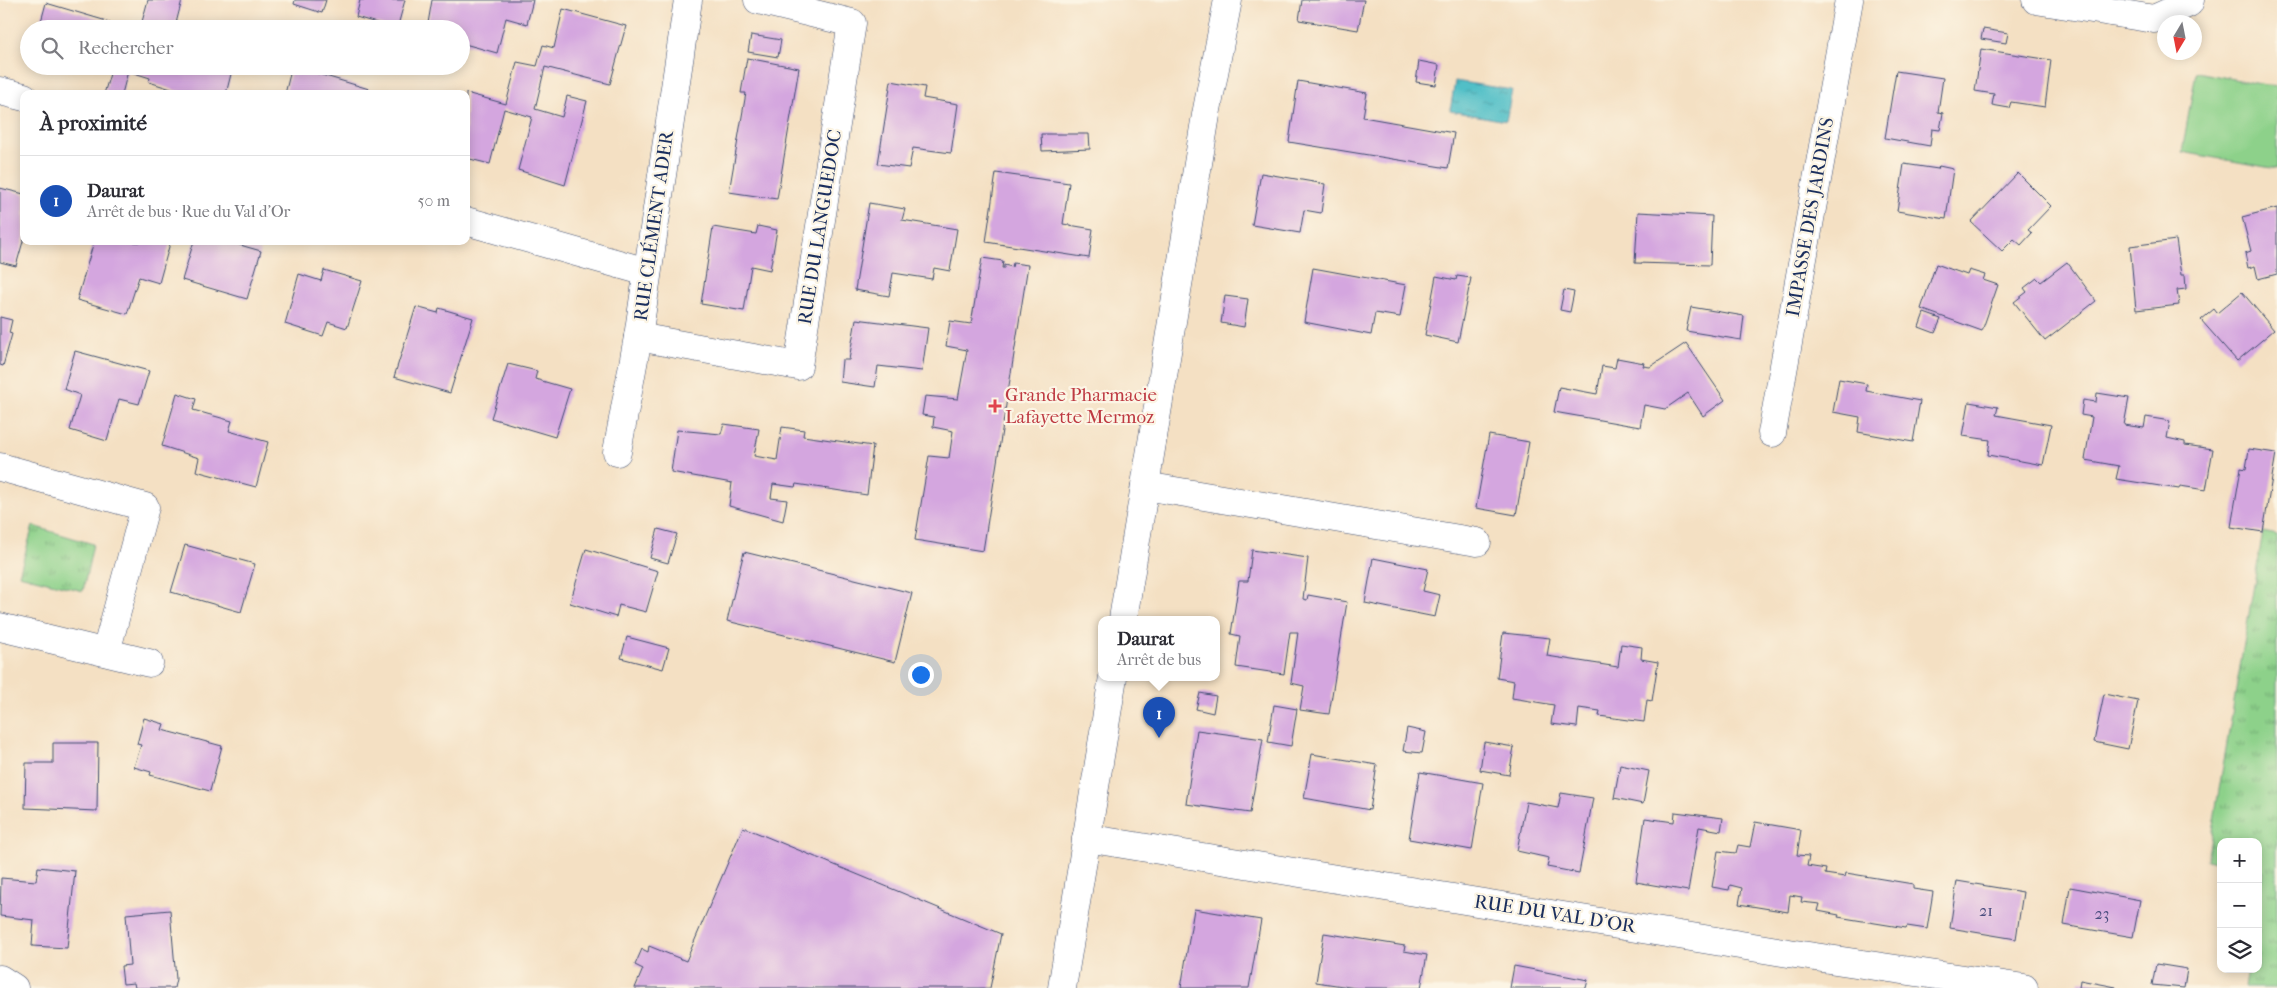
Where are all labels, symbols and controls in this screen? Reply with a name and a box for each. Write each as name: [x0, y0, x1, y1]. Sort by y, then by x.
north arrow: [2157, 15, 2202, 60]
search box: [20, 20, 470, 75]
icon: search: [38, 34, 66, 62]
text: Rechercher: [78, 37, 174, 59]
text: À proximité: [40, 111, 147, 135]
street label: IMPASSE DES JARDINS: [1782, 116, 1838, 318]
street label: RUE CLÉMENT ADER: [630, 128, 678, 322]
street label: RUE DU LANGUEDOC: [794, 128, 846, 326]
text: Daurat: [87, 180, 145, 202]
text: 1: [53, 191, 59, 210]
text: 50 m: [418, 191, 450, 210]
text: Arrêt de bus · Rue du Val d'Or: [87, 202, 290, 221]
place label: Grande Pharmacie Lafayette Mermoz: [1005, 384, 1157, 428]
marker: Grande Pharmacie Lafayette Mermoz: [989, 400, 1001, 412]
popup: [1098, 616, 1220, 681]
text: Daurat: [1117, 628, 1175, 650]
text: Arrêt de bus: [1117, 650, 1201, 669]
your location: [908, 662, 934, 688]
pin: 1: [1143, 697, 1175, 738]
map controls: [2217, 838, 2262, 973]
button: +: [2217, 838, 2262, 883]
button: −: [2217, 883, 2262, 928]
street label: RUE DU VAL D'OR: [1473, 890, 1638, 938]
house number: 21: [1979, 901, 1993, 920]
house number: 23: [2095, 904, 2109, 923]
button: layers: [2217, 928, 2262, 973]

